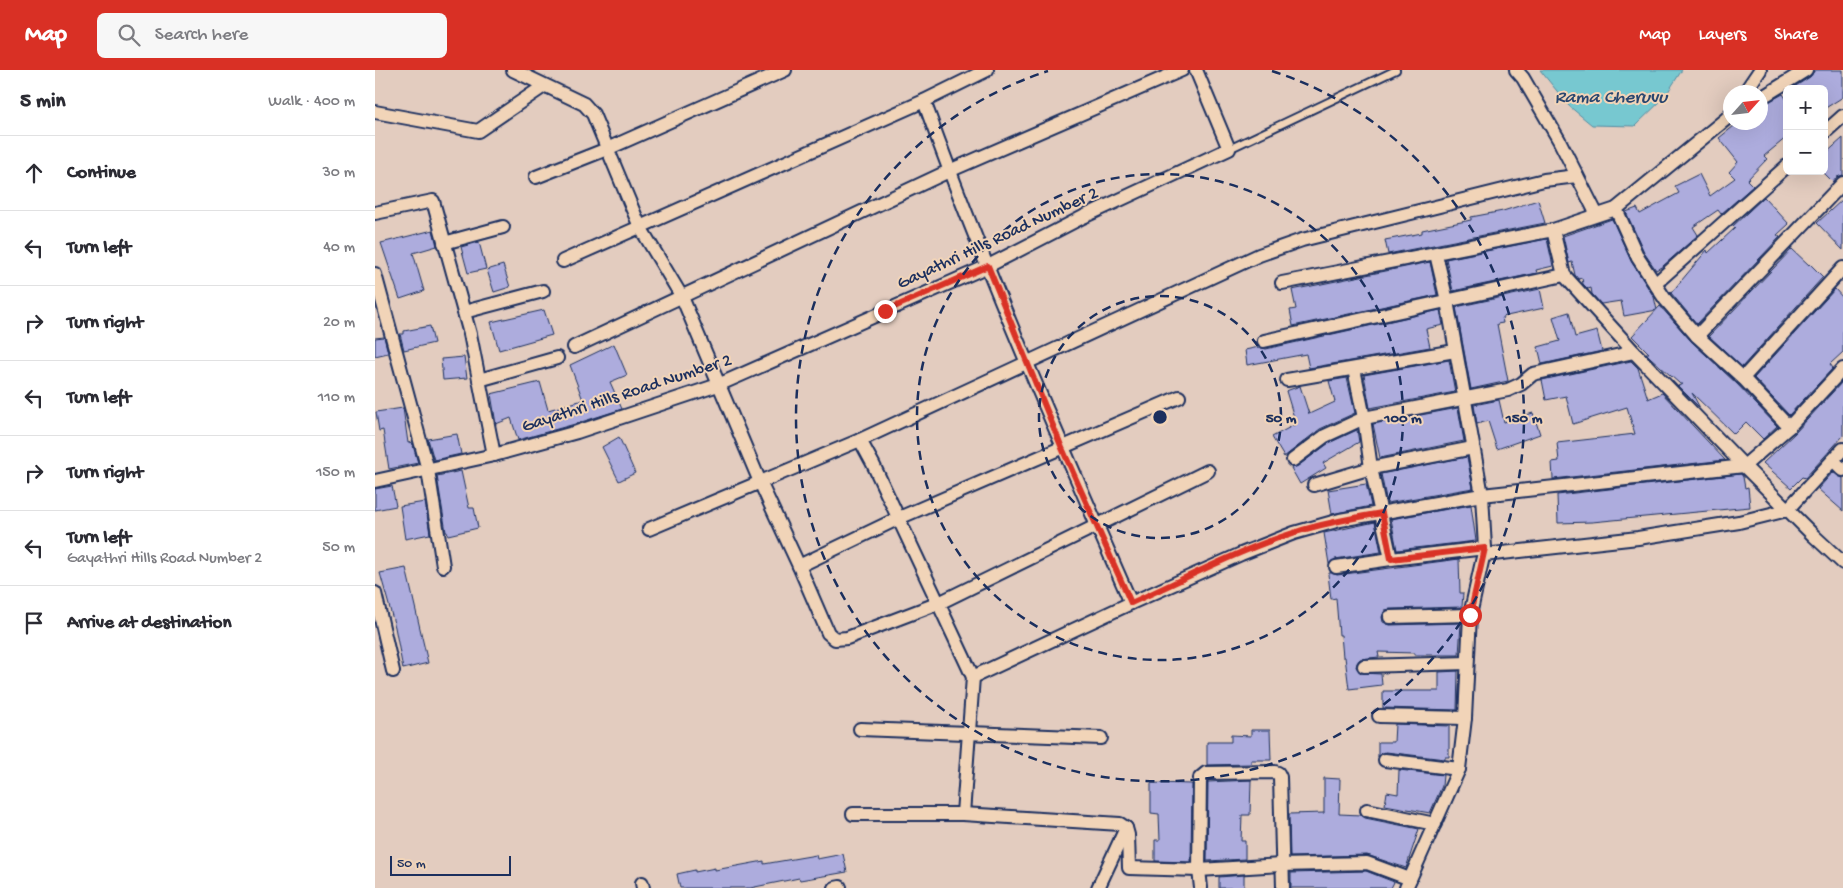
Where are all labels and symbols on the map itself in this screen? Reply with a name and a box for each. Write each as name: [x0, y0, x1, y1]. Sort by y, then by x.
north arrow: [1723, 85, 1768, 130]
water label: Rama Cheruvu: [1555, 87, 1669, 110]
street label: Gayathri Hills Road Number 2: [894, 183, 1102, 295]
route end: [874, 300, 897, 323]
street label: Gayathri Hills Road Number 2: [519, 350, 735, 438]
centre of rings: [1151, 408, 1169, 426]
text: 50 m: [1266, 410, 1297, 428]
text: 100 m: [1383, 410, 1422, 428]
text: 150 m: [1505, 410, 1543, 428]
route start: [1459, 604, 1482, 627]
scale bar: [390, 853, 511, 876]

